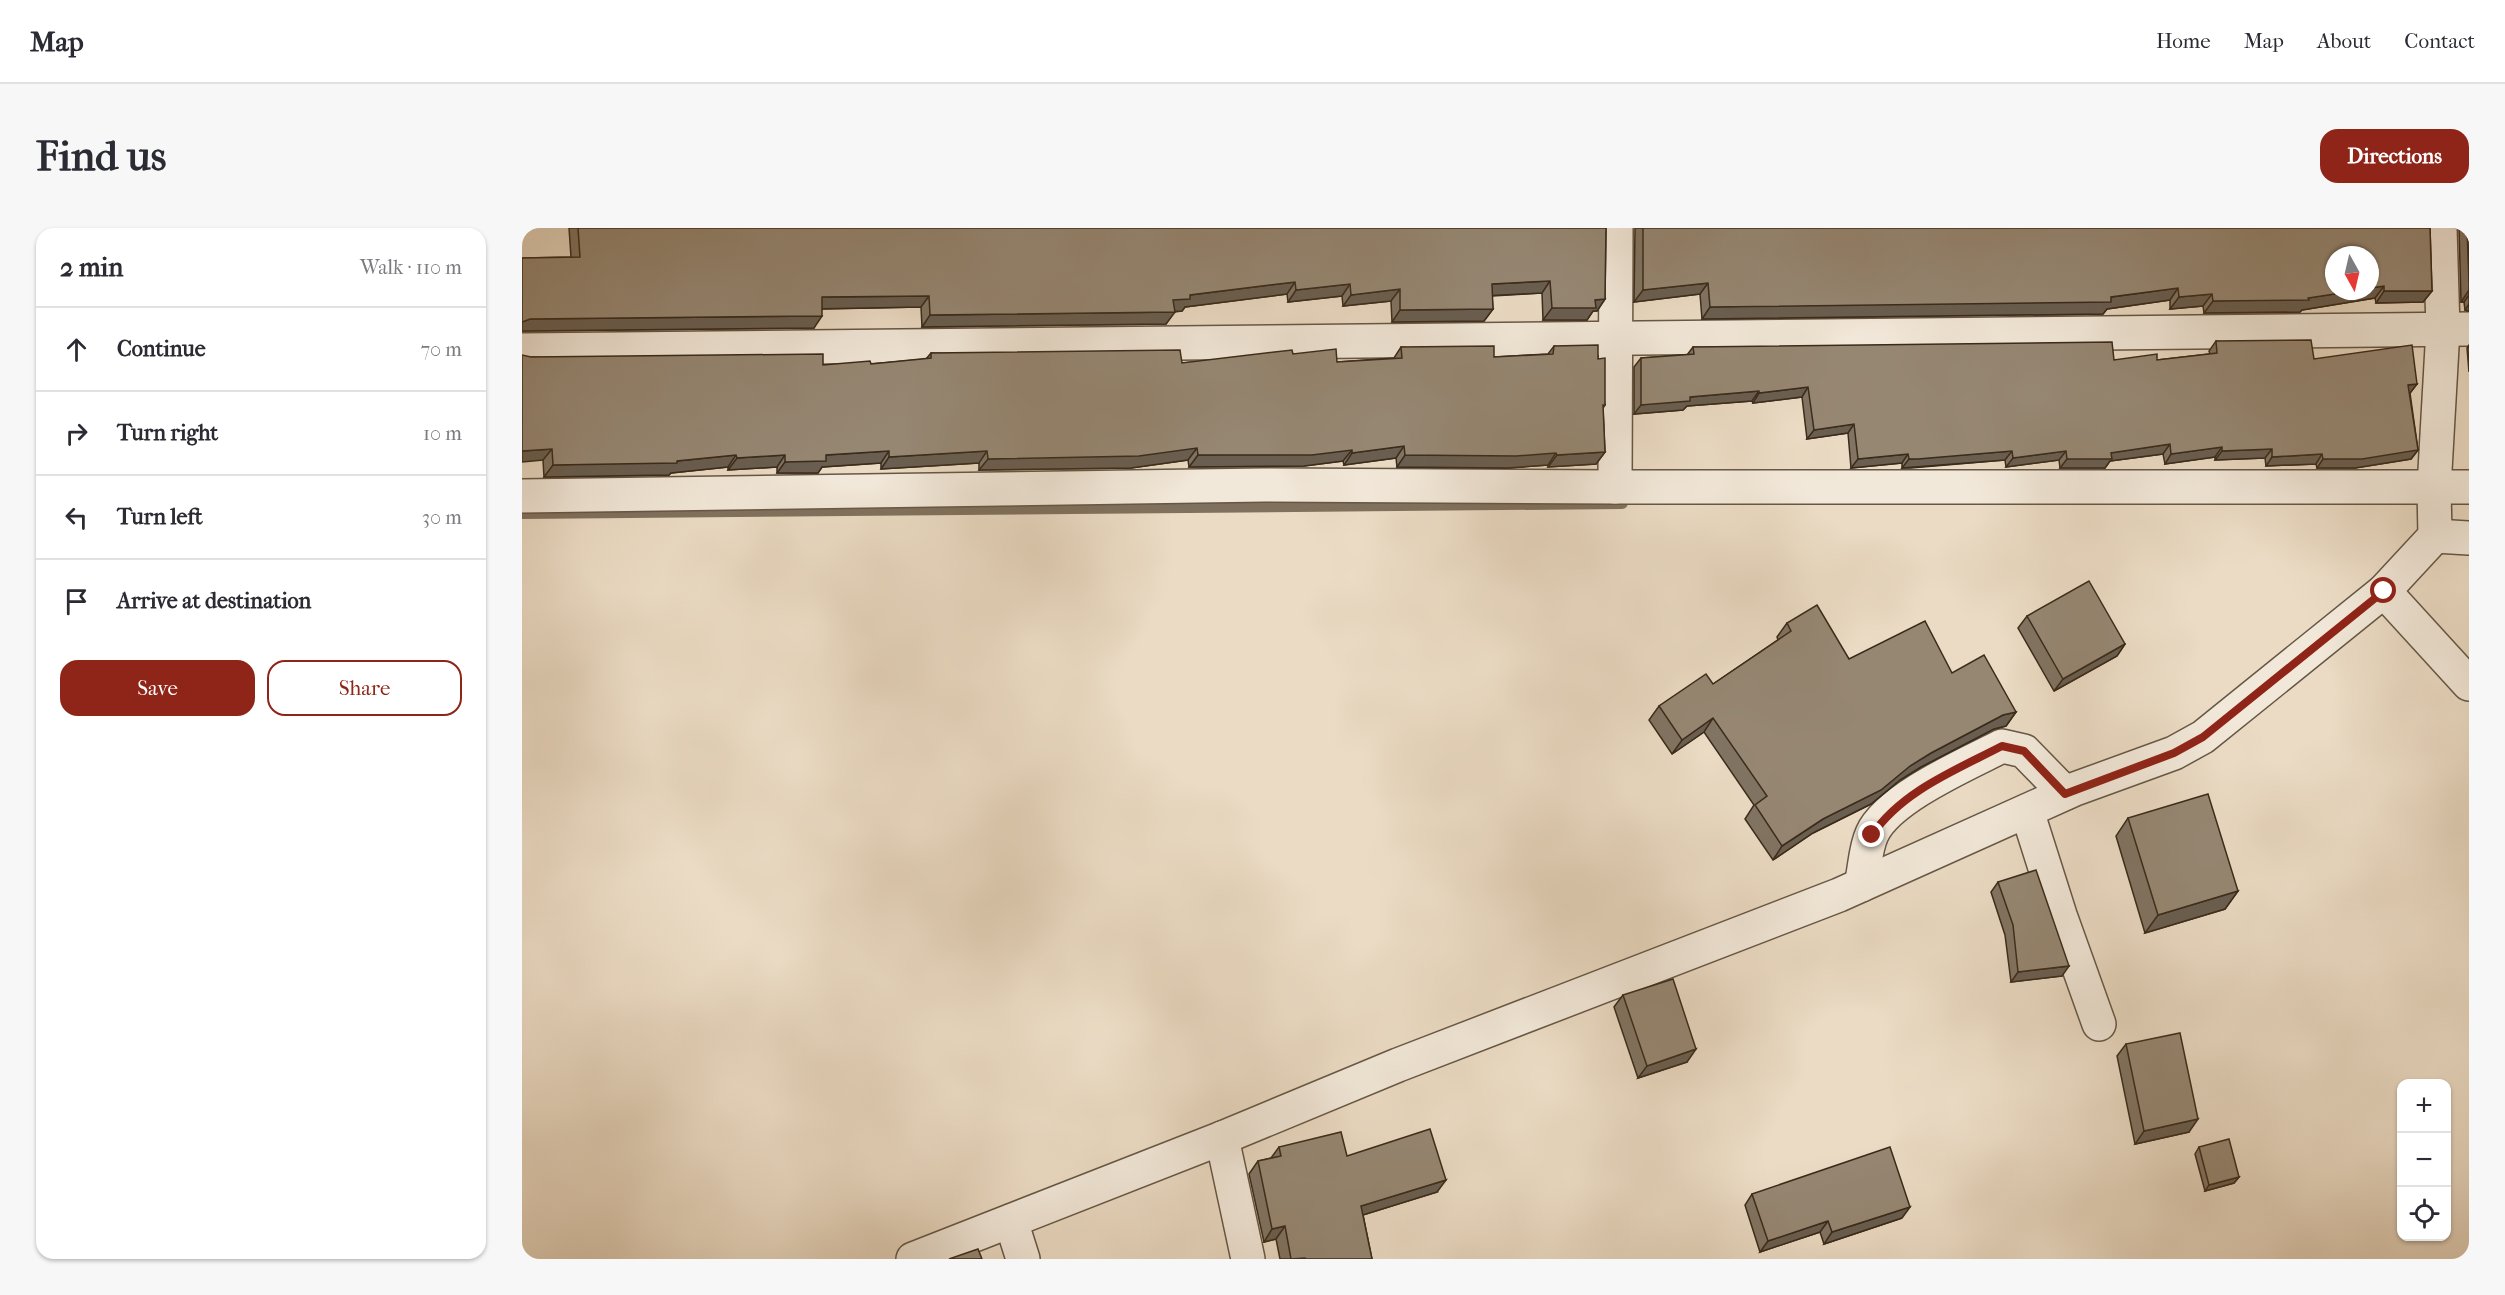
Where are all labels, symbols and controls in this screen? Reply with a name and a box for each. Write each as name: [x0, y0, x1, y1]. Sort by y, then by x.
text: Map: [30, 25, 84, 58]
text: Home: [2156, 29, 2211, 53]
text: Map: [2244, 29, 2284, 53]
text: About: [2317, 29, 2371, 53]
text: Contact: [2404, 29, 2475, 53]
button: Directions: [2320, 129, 2469, 183]
text: Find us: [36, 132, 166, 181]
north arrow: [2325, 246, 2379, 300]
text: 2 min: [60, 252, 123, 283]
text: Walk · 110 m: [360, 256, 462, 279]
icon: ahead: [60, 333, 93, 366]
text: Continue: [117, 336, 206, 362]
text: 70 m: [420, 338, 462, 361]
icon: right: [60, 417, 93, 450]
text: Turn right: [117, 420, 218, 446]
text: 10 m: [423, 422, 462, 445]
icon: left: [60, 501, 93, 534]
text: Turn left: [117, 504, 203, 530]
text: 30 m: [422, 506, 462, 529]
route start: [2370, 577, 2396, 603]
icon: arrive: [60, 585, 93, 618]
text: Arrive at destination: [117, 588, 311, 614]
button: Save: [60, 660, 255, 716]
button: Share: [267, 660, 462, 716]
route end: [1858, 821, 1884, 847]
map controls: [2397, 1079, 2451, 1241]
button: +: [2397, 1079, 2451, 1133]
button: −: [2397, 1133, 2451, 1187]
button: locate: [2397, 1187, 2451, 1241]

